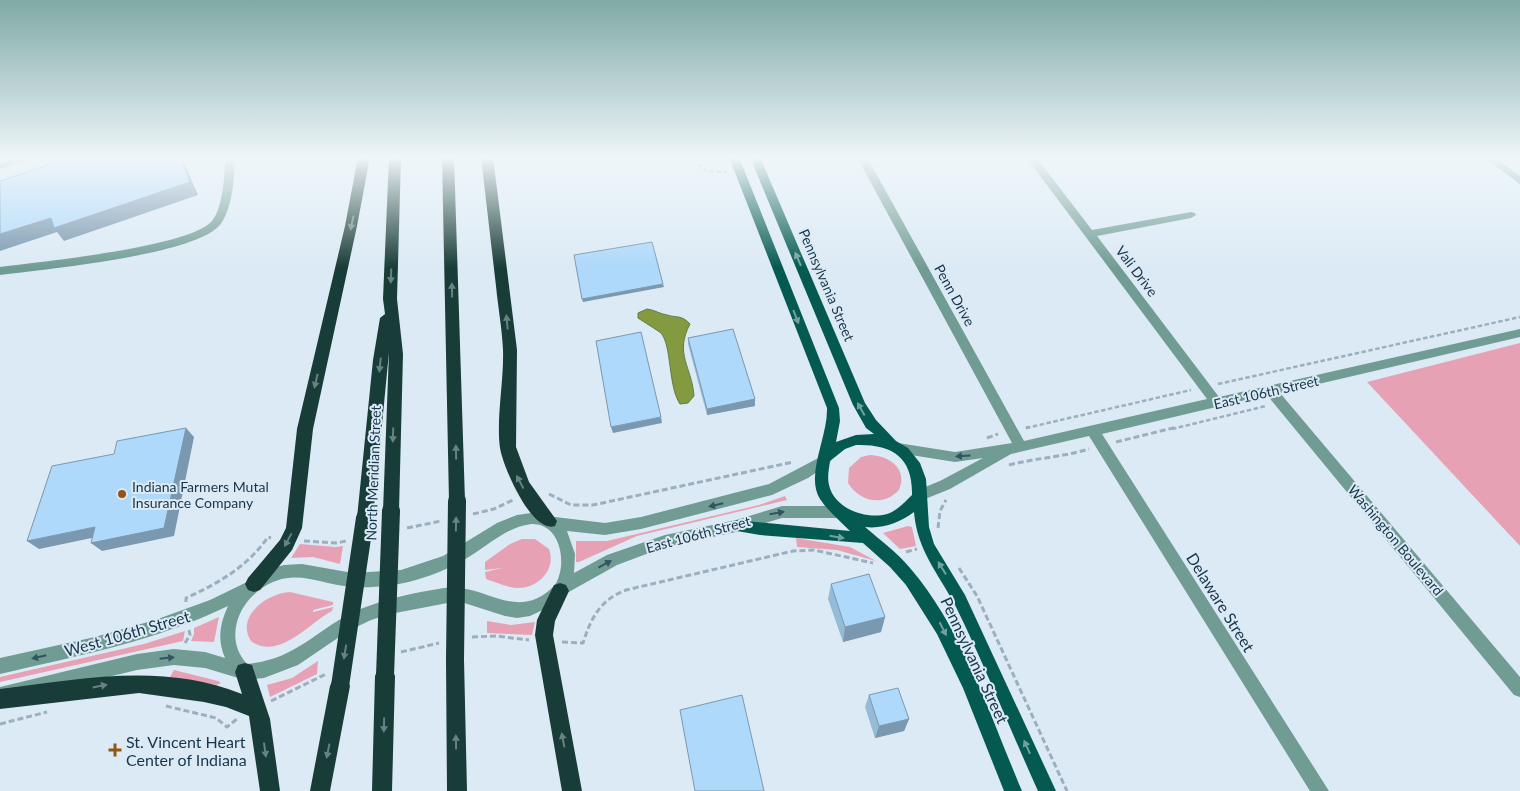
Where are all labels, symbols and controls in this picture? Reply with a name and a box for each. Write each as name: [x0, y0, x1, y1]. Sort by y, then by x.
one-way arrow: [347, 215, 355, 231]
street label: Pennsylvania Street: [796, 226, 858, 344]
street label: Vali Drive: [1112, 242, 1162, 300]
one-way arrow: [793, 252, 801, 266]
street label: Penn Drive: [931, 261, 979, 329]
one-way arrow: [386, 268, 394, 284]
one-way arrow: [447, 282, 455, 298]
one-way arrow: [792, 310, 800, 325]
one-way arrow: [503, 314, 511, 330]
one-way arrow: [375, 357, 383, 373]
street label: East 106th Street: [1212, 372, 1320, 412]
one-way arrow: [312, 374, 320, 389]
one-way arrow: [857, 401, 865, 416]
street label: North Meridian Street: [362, 405, 384, 541]
one-way arrow: [389, 427, 397, 443]
one-way arrow: [451, 444, 459, 460]
one-way arrow: [955, 453, 971, 461]
one-way arrow: [515, 475, 524, 489]
place label: Indiana Farmers Mutal Insurance Company: [132, 478, 269, 511]
street label: Washington Boulevard: [1345, 481, 1447, 599]
marker: Indiana Farmers Mutal Insurance Company: [116, 488, 128, 500]
one-way arrow: [708, 501, 723, 509]
one-way arrow: [769, 509, 785, 517]
street label: East 106th Street: [644, 512, 752, 556]
one-way arrow: [453, 515, 461, 531]
one-way arrow: [284, 533, 292, 547]
one-way arrow: [829, 533, 845, 541]
street label: Delaware Street: [1183, 549, 1259, 655]
one-way arrow: [597, 560, 612, 568]
one-way arrow: [937, 562, 947, 575]
street label: Pennsylvania Street: [937, 594, 1013, 726]
street label: West 106th Street: [62, 606, 192, 660]
one-way arrow: [939, 622, 947, 636]
one-way arrow: [341, 645, 349, 661]
one-way arrow: [32, 653, 47, 661]
one-way arrow: [159, 654, 175, 662]
one-way arrow: [93, 682, 109, 690]
one-way arrow: [380, 717, 388, 733]
place label: St. Vincent Heart Center of Indiana: [126, 732, 247, 769]
one-way arrow: [559, 733, 567, 748]
one-way arrow: [452, 734, 460, 750]
one-way arrow: [1022, 740, 1030, 754]
one-way arrow: [261, 742, 269, 758]
marker: St. Vincent Heart Center of Indiana: [108, 743, 122, 757]
one-way arrow: [323, 744, 331, 760]

